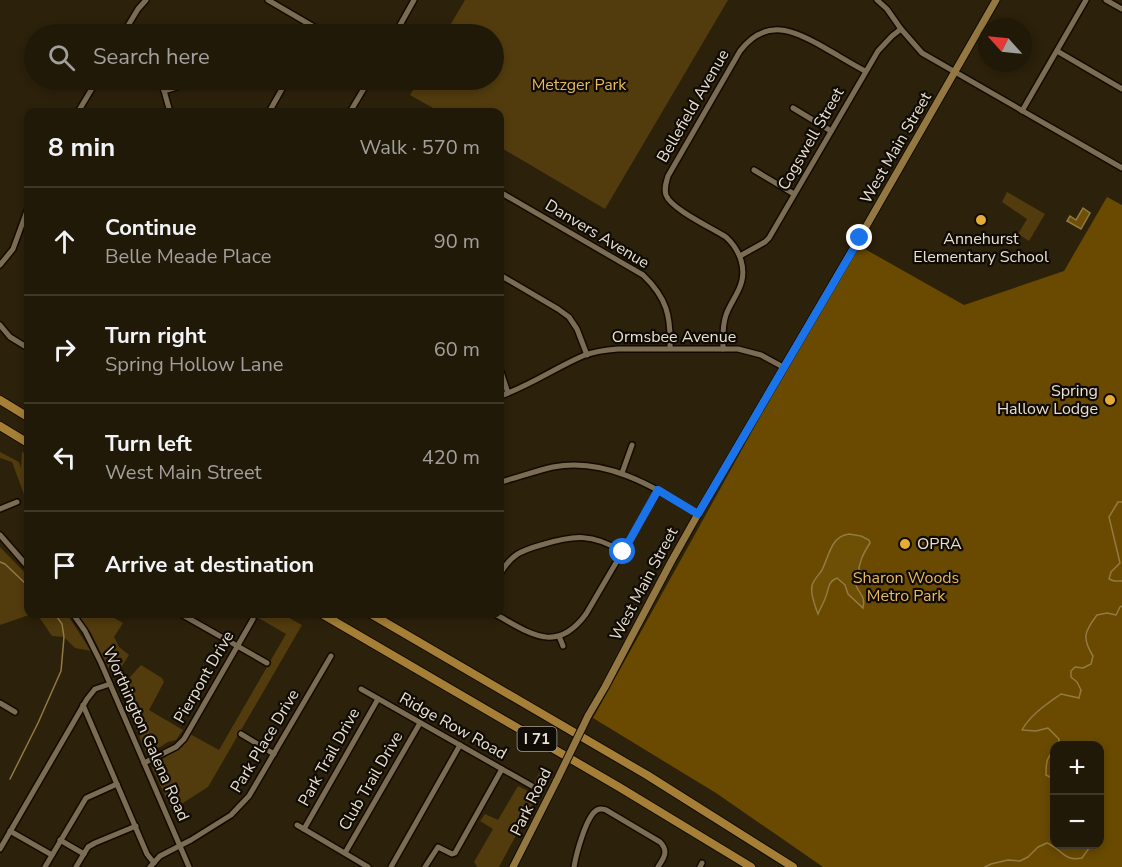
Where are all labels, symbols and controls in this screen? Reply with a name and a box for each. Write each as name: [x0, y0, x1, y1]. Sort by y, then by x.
north arrow: [978, 18, 1032, 72]
search box: [24, 24, 504, 90]
icon: search: [45, 41, 78, 74]
text: Search here: [93, 42, 210, 72]
street label: Bellefield Avenue: [652, 45, 734, 167]
park label: Metzger Park: [532, 74, 627, 96]
street label: Cogswell Street: [773, 83, 850, 194]
street label: West Main Street: [855, 88, 937, 208]
text: 8 min: [48, 130, 115, 165]
text: Walk · 570 m: [360, 134, 480, 161]
street label: Danvers Avenue: [541, 194, 653, 274]
text: Continue: [105, 213, 196, 243]
marker: Annehurst Elementary School: [974, 213, 988, 227]
route end: [846, 224, 872, 250]
icon: ahead: [48, 225, 81, 258]
text: 90 m: [434, 228, 480, 255]
place label: Annehurst Elementary School: [913, 228, 1049, 268]
text: Belle Meade Place: [105, 243, 271, 270]
text: Turn right: [105, 321, 206, 351]
street label: Ormsbee Avenue: [612, 326, 736, 348]
icon: right: [48, 333, 81, 366]
text: 60 m: [434, 336, 480, 363]
text: Spring Hollow Lane: [105, 351, 283, 378]
place label: Spring Hallow Lodge: [997, 380, 1098, 420]
marker: Spring Hallow Lodge: [1103, 393, 1117, 407]
text: Turn left: [105, 429, 192, 459]
icon: left: [48, 441, 81, 474]
text: 420 m: [422, 444, 480, 471]
text: West Main Street: [105, 459, 262, 486]
street label: West Main Street: [605, 523, 683, 644]
place label: OPRA: [917, 533, 962, 555]
marker: OPRA: [898, 537, 912, 551]
route start: [609, 538, 635, 564]
icon: arrive: [48, 549, 81, 582]
text: Arrive at destination: [105, 550, 314, 580]
park label: Sharon Woods Metro Park: [853, 567, 959, 607]
street label: Pierpont Drive: [169, 627, 239, 727]
street label: Worthington Galena Road: [98, 643, 194, 825]
street label: Park Place Drive: [225, 685, 305, 797]
street label: Ridge Row Road: [395, 687, 511, 765]
street label: Park Trail Drive: [293, 704, 365, 810]
street label: Club Trail Drive: [334, 727, 408, 835]
road number: I 71: [518, 727, 556, 751]
map controls: [1050, 741, 1104, 849]
button: +: [1050, 741, 1104, 795]
street label: Park Road: [505, 764, 557, 840]
button: −: [1050, 795, 1104, 849]

